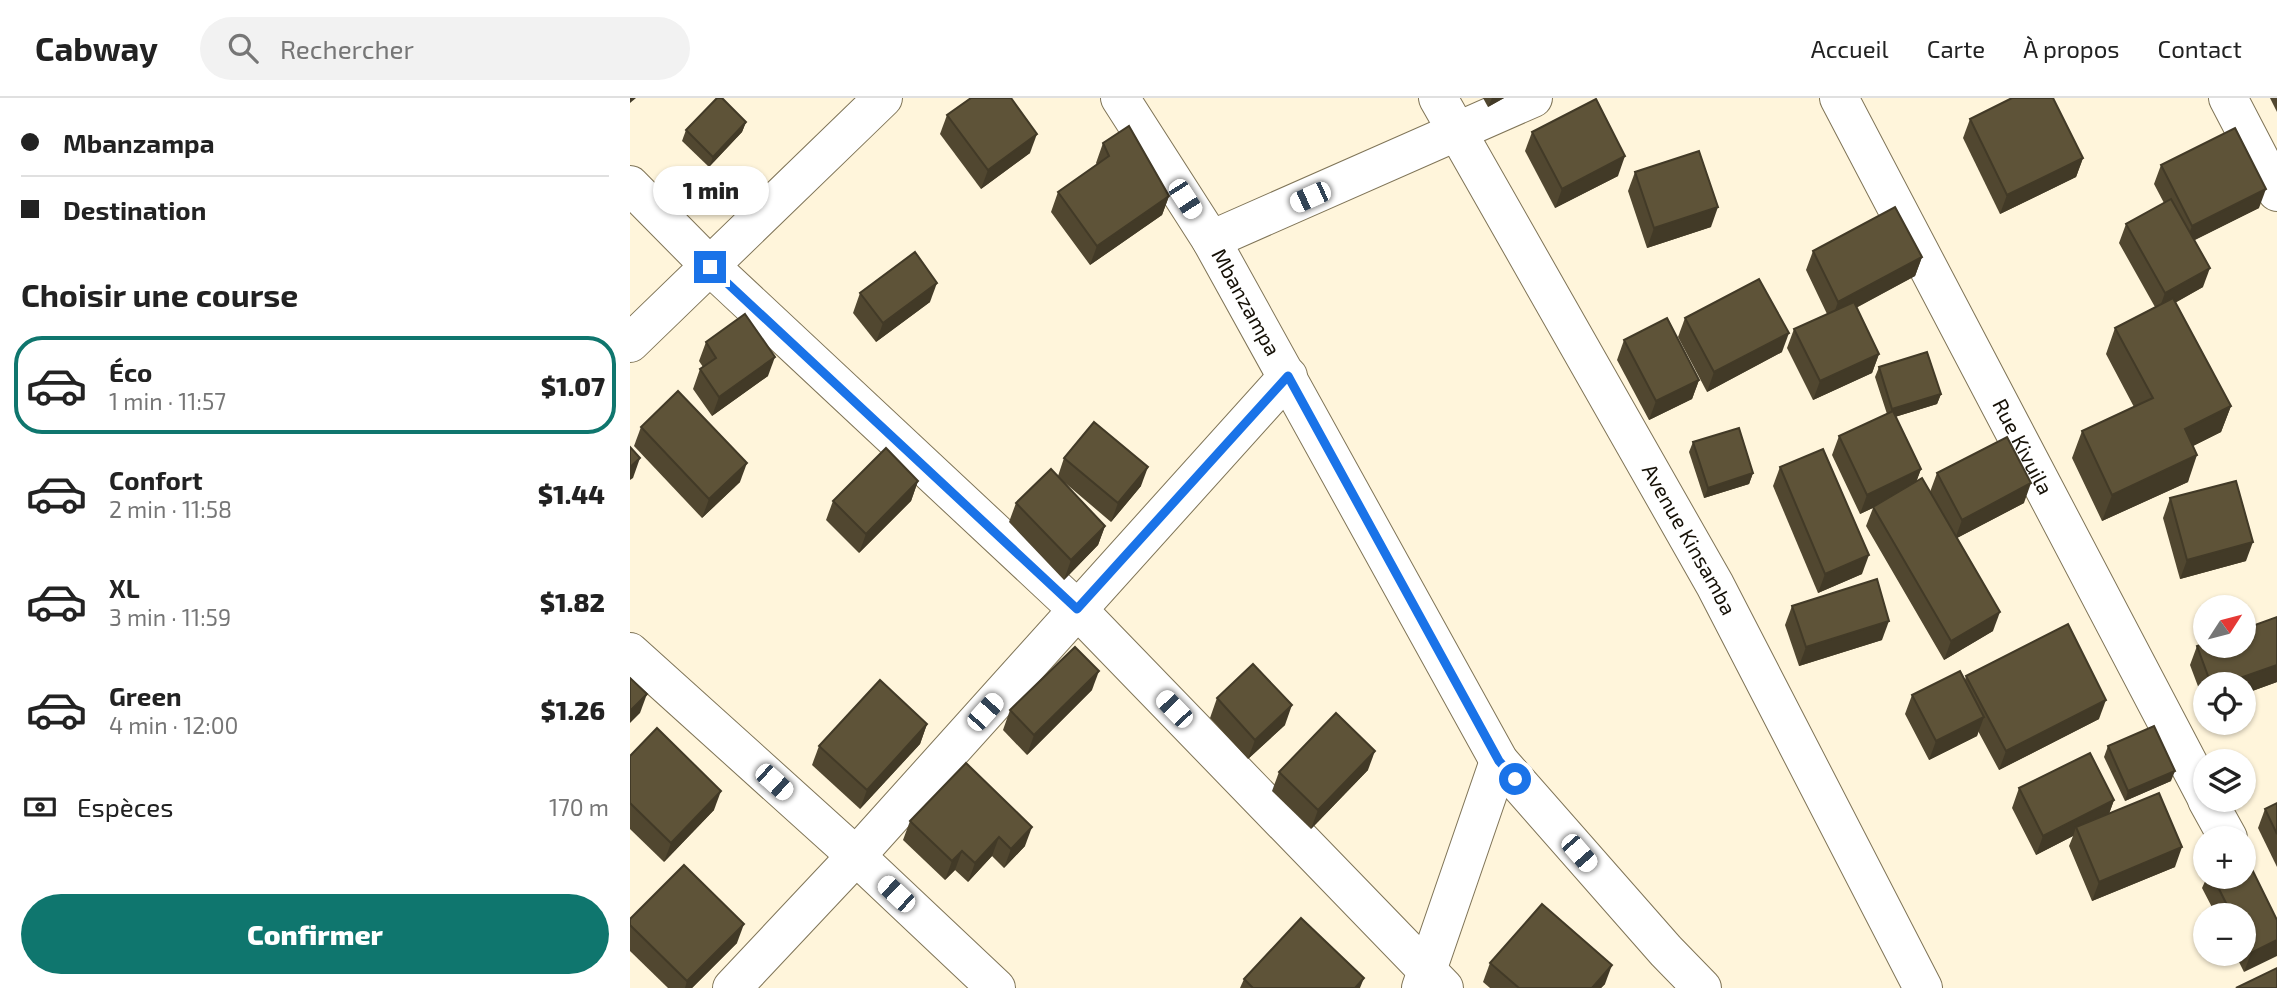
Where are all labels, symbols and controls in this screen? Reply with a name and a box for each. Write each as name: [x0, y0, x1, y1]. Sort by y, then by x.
search box: [200, 17, 690, 80]
text: Cabway: [35, 28, 158, 68]
icon: search: [224, 29, 262, 67]
text: Rechercher: [280, 33, 414, 64]
text: Accueil: [1811, 34, 1889, 63]
text: Carte: [1927, 34, 1985, 63]
text: À propos: [2023, 34, 2120, 63]
text: Contact: [2158, 34, 2242, 63]
text: Mbanzampa: [63, 127, 215, 158]
callout: 1 min: [652, 166, 768, 214]
text: 1 min: [683, 176, 739, 204]
car: [1165, 176, 1206, 222]
car: [1287, 179, 1334, 215]
text: Destination: [63, 194, 206, 225]
street label: Mbanzampa: [1207, 244, 1286, 360]
route end: [694, 251, 726, 283]
text: Choisir une course: [21, 275, 298, 313]
icon: car: [25, 354, 88, 417]
text: Éco: [109, 356, 152, 387]
text: $1.07: [541, 370, 605, 401]
text: 1 min · 11:57: [109, 387, 226, 415]
street label: Rue Kivuila: [1988, 394, 2059, 498]
street label: Avenue Kinsamba: [1638, 459, 1742, 619]
icon: car: [25, 462, 88, 525]
text: Confort: [109, 464, 203, 495]
text: $1.44: [538, 478, 605, 509]
text: 2 min · 11:58: [109, 495, 232, 523]
icon: car: [25, 570, 88, 633]
text: XL: [109, 572, 140, 603]
text: $1.82: [540, 586, 605, 617]
north arrow: [2193, 595, 2256, 658]
map controls: [2193, 595, 2256, 966]
text: 3 min · 11:59: [109, 603, 231, 631]
button: locate: [2193, 672, 2256, 735]
icon: car: [25, 678, 88, 741]
text: Green: [109, 680, 182, 711]
car: [1152, 687, 1197, 731]
car: [964, 689, 1007, 735]
text: $1.26: [540, 694, 605, 725]
text: 4 min · 12:00: [109, 711, 238, 739]
button: layers: [2193, 749, 2256, 812]
car: [752, 760, 797, 804]
route start: [1499, 763, 1531, 795]
icon: cash: [21, 788, 59, 826]
text: Espèces: [77, 791, 174, 822]
text: 170 m: [549, 793, 609, 821]
button: +: [2193, 826, 2256, 889]
car: [1558, 830, 1601, 876]
car: [874, 872, 919, 916]
button: Confirmer: [21, 894, 609, 974]
button: −: [2193, 903, 2256, 966]

